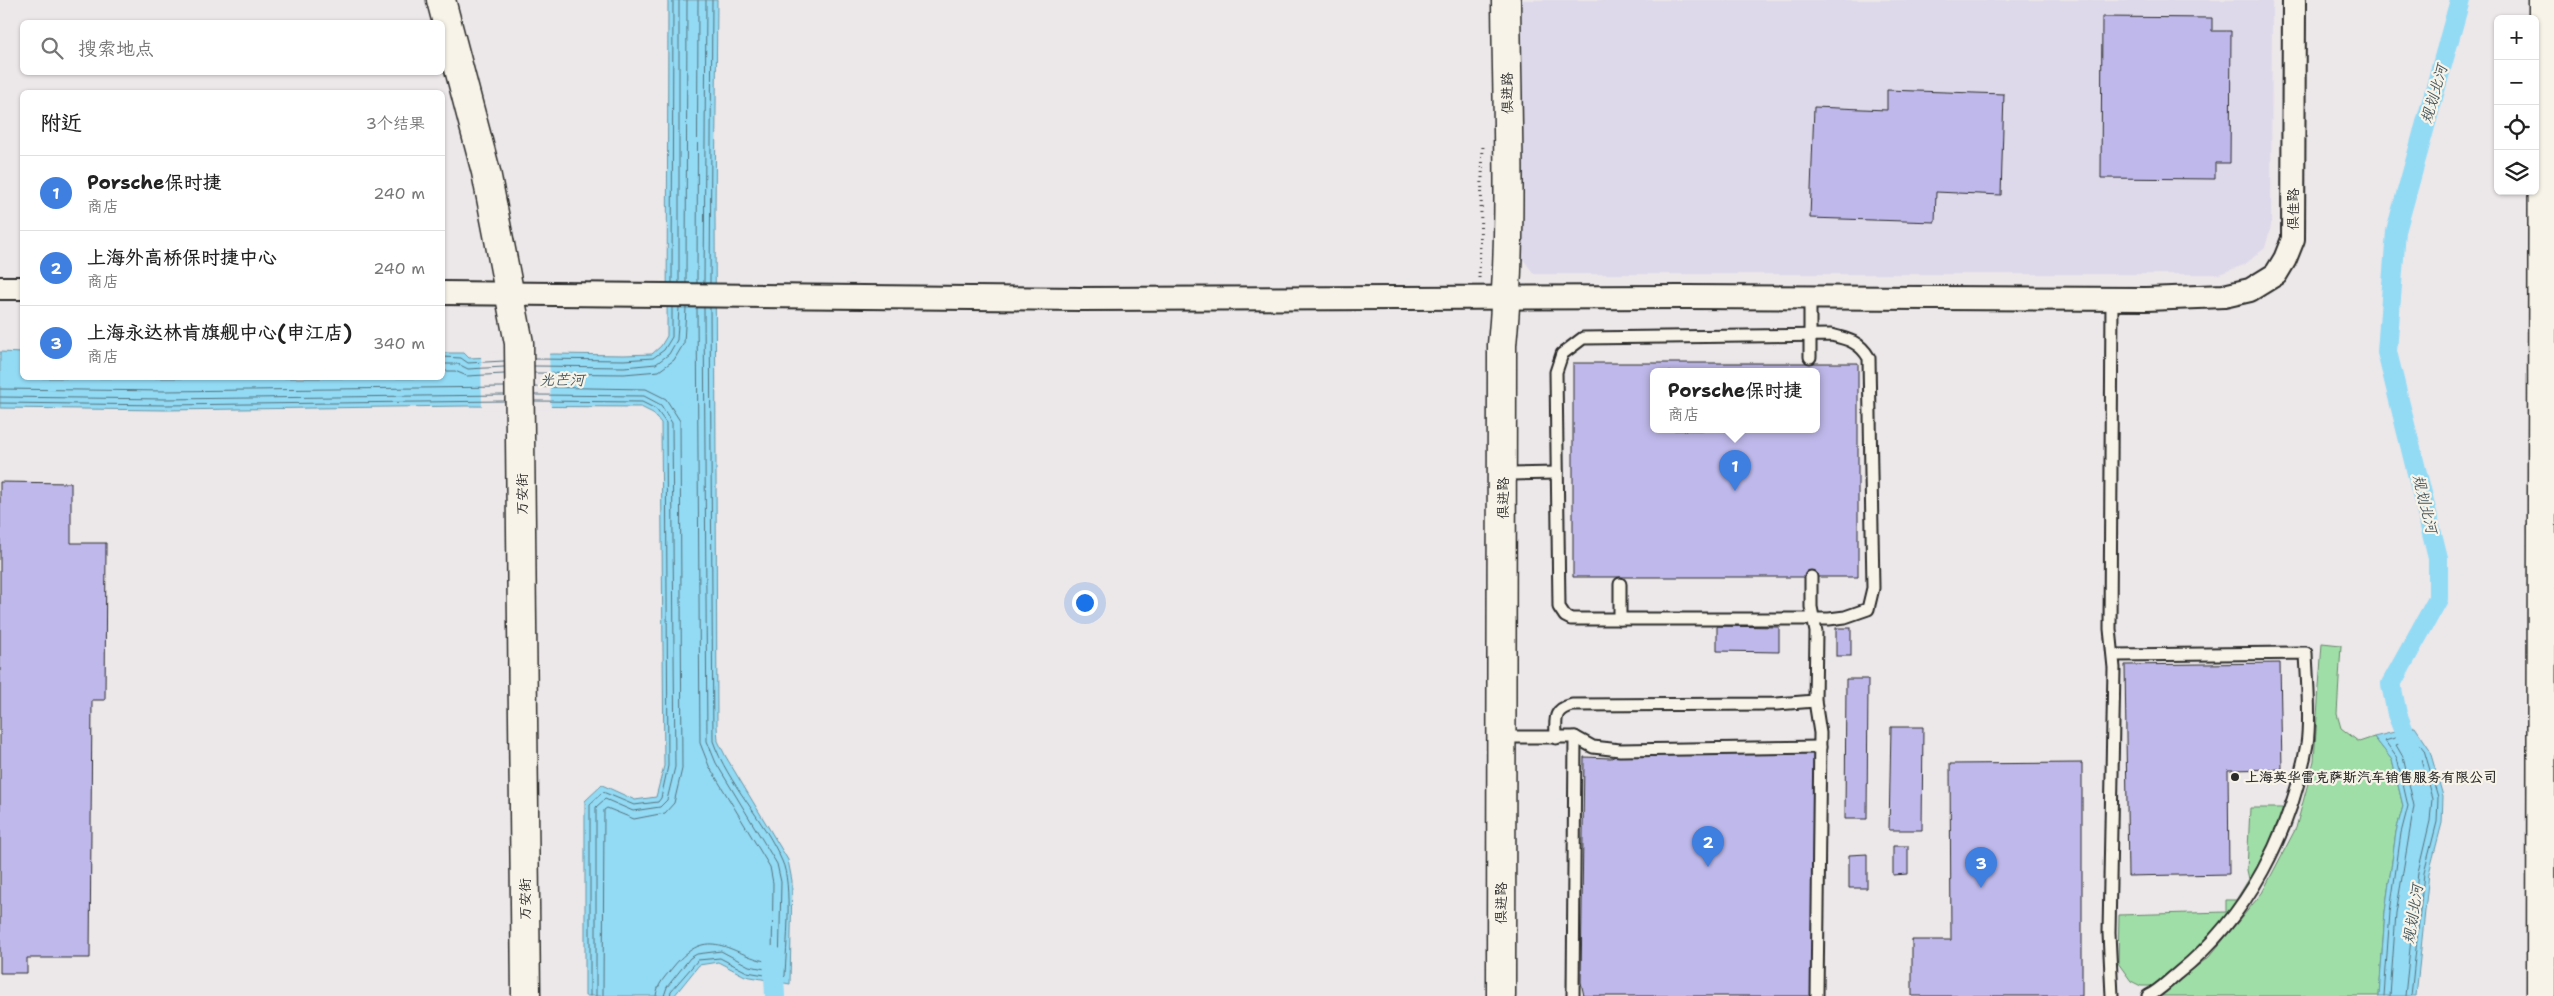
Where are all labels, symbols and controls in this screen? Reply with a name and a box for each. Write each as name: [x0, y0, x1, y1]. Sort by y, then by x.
map controls: [2494, 15, 2539, 195]
button: +: [2494, 15, 2539, 60]
search box: [20, 20, 445, 75]
icon: search: [38, 34, 66, 62]
text: 搜索地点: [78, 36, 154, 61]
water label: 规划北河: [2416, 60, 2453, 126]
button: −: [2494, 60, 2539, 105]
street label: 俱进路: [1498, 72, 1516, 114]
button: locate: [2494, 105, 2539, 150]
text: 附近: [40, 109, 82, 137]
text: 3个结果: [366, 113, 425, 134]
button: layers: [2494, 150, 2539, 195]
text: Porsche保时捷: [87, 170, 221, 195]
text: 1: [52, 183, 60, 204]
text: 240 m: [373, 183, 425, 204]
street label: 俱佳路: [2284, 188, 2302, 230]
text: 商店: [87, 196, 119, 217]
text: 上海外高桥保时捷中心: [87, 245, 277, 270]
text: 2: [50, 258, 62, 279]
text: 240 m: [373, 258, 425, 279]
text: 商店: [87, 271, 119, 292]
text: 上海永达林肯旗舰中心(申江店): [87, 320, 352, 345]
text: 3: [50, 333, 62, 354]
text: 340 m: [373, 333, 425, 354]
text: 商店: [87, 346, 119, 367]
popup: [1650, 368, 1820, 433]
water label: 光芒河: [539, 370, 587, 390]
text: Porsche保时捷: [1668, 378, 1802, 403]
text: 商店: [1668, 404, 1700, 425]
pin: 1: [1719, 450, 1751, 491]
water label: 规划北河: [2408, 472, 2443, 538]
street label: 万安街: [513, 473, 531, 515]
street label: 俱进路: [1494, 477, 1512, 519]
your location: [1072, 590, 1098, 616]
place label: 上海英华雷克萨斯汽车销售服务有限公司: [2245, 768, 2497, 786]
marker: 上海英华雷克萨斯汽车销售服务有限公司: [2229, 771, 2241, 783]
pin: 2: [1692, 826, 1724, 867]
pin: 3: [1965, 847, 1997, 888]
street label: 万安街: [516, 878, 534, 920]
water label: 规划北河: [2398, 880, 2428, 945]
street label: 俱进路: [1492, 882, 1510, 924]

